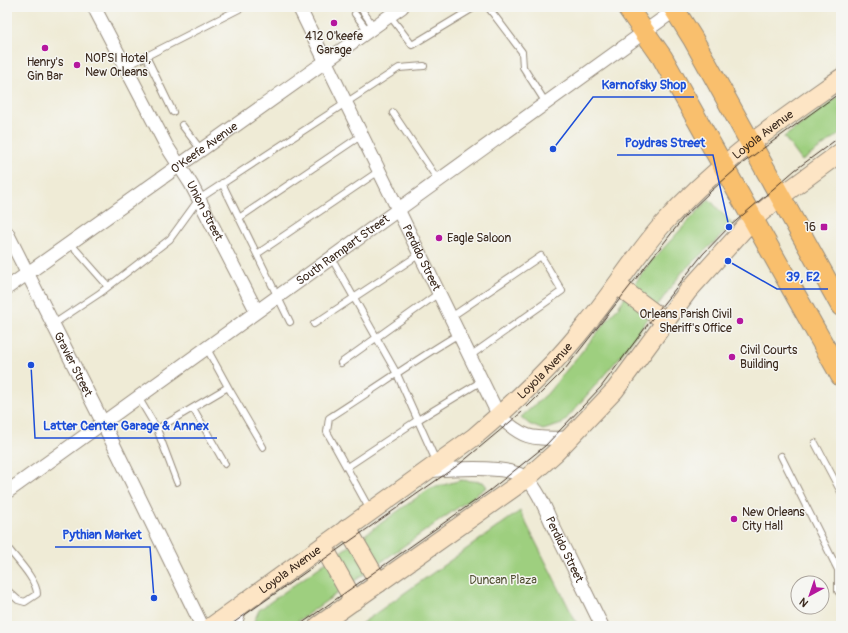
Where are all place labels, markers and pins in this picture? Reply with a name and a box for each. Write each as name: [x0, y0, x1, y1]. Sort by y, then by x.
marker: 412 O'keefe Garage: [329, 18, 339, 28]
place label: 412 O'keefe Garage: [305, 29, 363, 58]
marker: Henry's Gin Bar: [40, 43, 50, 53]
place label: NOPSI Hotel, New Orleans: [85, 51, 151, 80]
place label: Henry's Gin Bar: [27, 55, 64, 84]
marker: NOPSI Hotel, New Orleans: [72, 60, 82, 70]
callout: Karnofsky Shop: [593, 72, 694, 97]
callout: Poydras Street: [617, 130, 713, 155]
place label: 16: [804, 220, 816, 235]
marker: 16: [819, 222, 829, 232]
place label: Eagle Saloon: [447, 231, 511, 246]
marker: Eagle Saloon: [434, 233, 444, 243]
callout: 39, E2: [777, 264, 828, 289]
place label: Orleans Parish Civil Sheriff's Office: [640, 307, 732, 336]
marker: Orleans Parish Civil Sheriff's Office: [735, 316, 745, 326]
place label: Civil Courts Building: [740, 343, 798, 372]
marker: Civil Courts Building: [727, 352, 737, 362]
callout: Latter Center Garage & Annex: [35, 413, 217, 438]
place label: New Orleans City Hall: [742, 505, 805, 534]
marker: New Orleans City Hall: [729, 514, 739, 524]
callout: Pythian Market: [55, 522, 150, 547]

